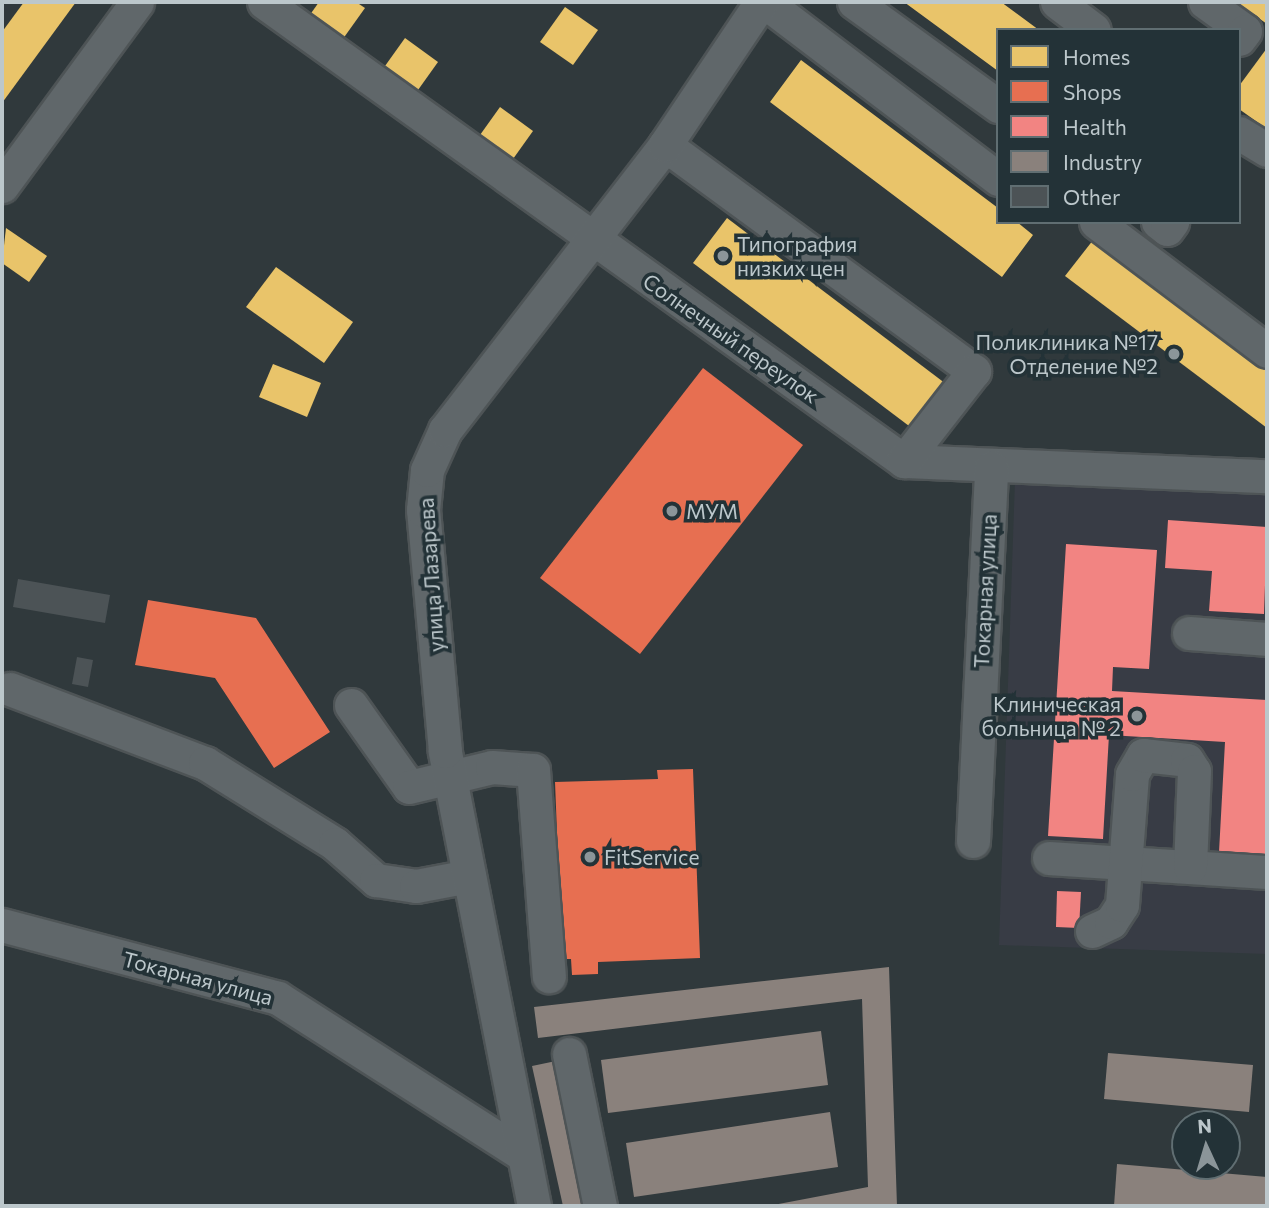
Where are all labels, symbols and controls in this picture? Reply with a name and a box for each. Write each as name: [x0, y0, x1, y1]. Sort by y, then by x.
legend: [996, 28, 1241, 224]
text: Homes: [1063, 44, 1130, 69]
text: Shops: [1063, 79, 1122, 104]
text: Health: [1063, 114, 1127, 139]
text: Industry: [1063, 149, 1142, 174]
text: Other: [1063, 184, 1120, 209]
place label: Типография низких цен: [737, 231, 857, 281]
marker: Типография низких цен: [715, 248, 731, 264]
street label: Солнечный переулок: [638, 268, 824, 408]
place label: Поликлиника №17 Отделение №2: [976, 329, 1158, 379]
marker: Поликлиника №17 Отделение №2: [1164, 344, 1184, 364]
street label: улица Лазарева: [413, 497, 449, 653]
place label: МУМ: [686, 498, 738, 524]
marker: МУМ: [664, 503, 680, 519]
street label: Токарная улица: [968, 513, 1002, 669]
place label: Клиническая больница № 2: [982, 691, 1121, 741]
marker: Клиническая больница № 2: [1127, 706, 1147, 726]
place label: FitService: [604, 844, 699, 870]
marker: FitService: [582, 849, 598, 865]
street label: Токарная улица: [120, 946, 276, 1010]
north arrow: [1171, 1110, 1241, 1180]
text: N: [1197, 1114, 1213, 1138]

